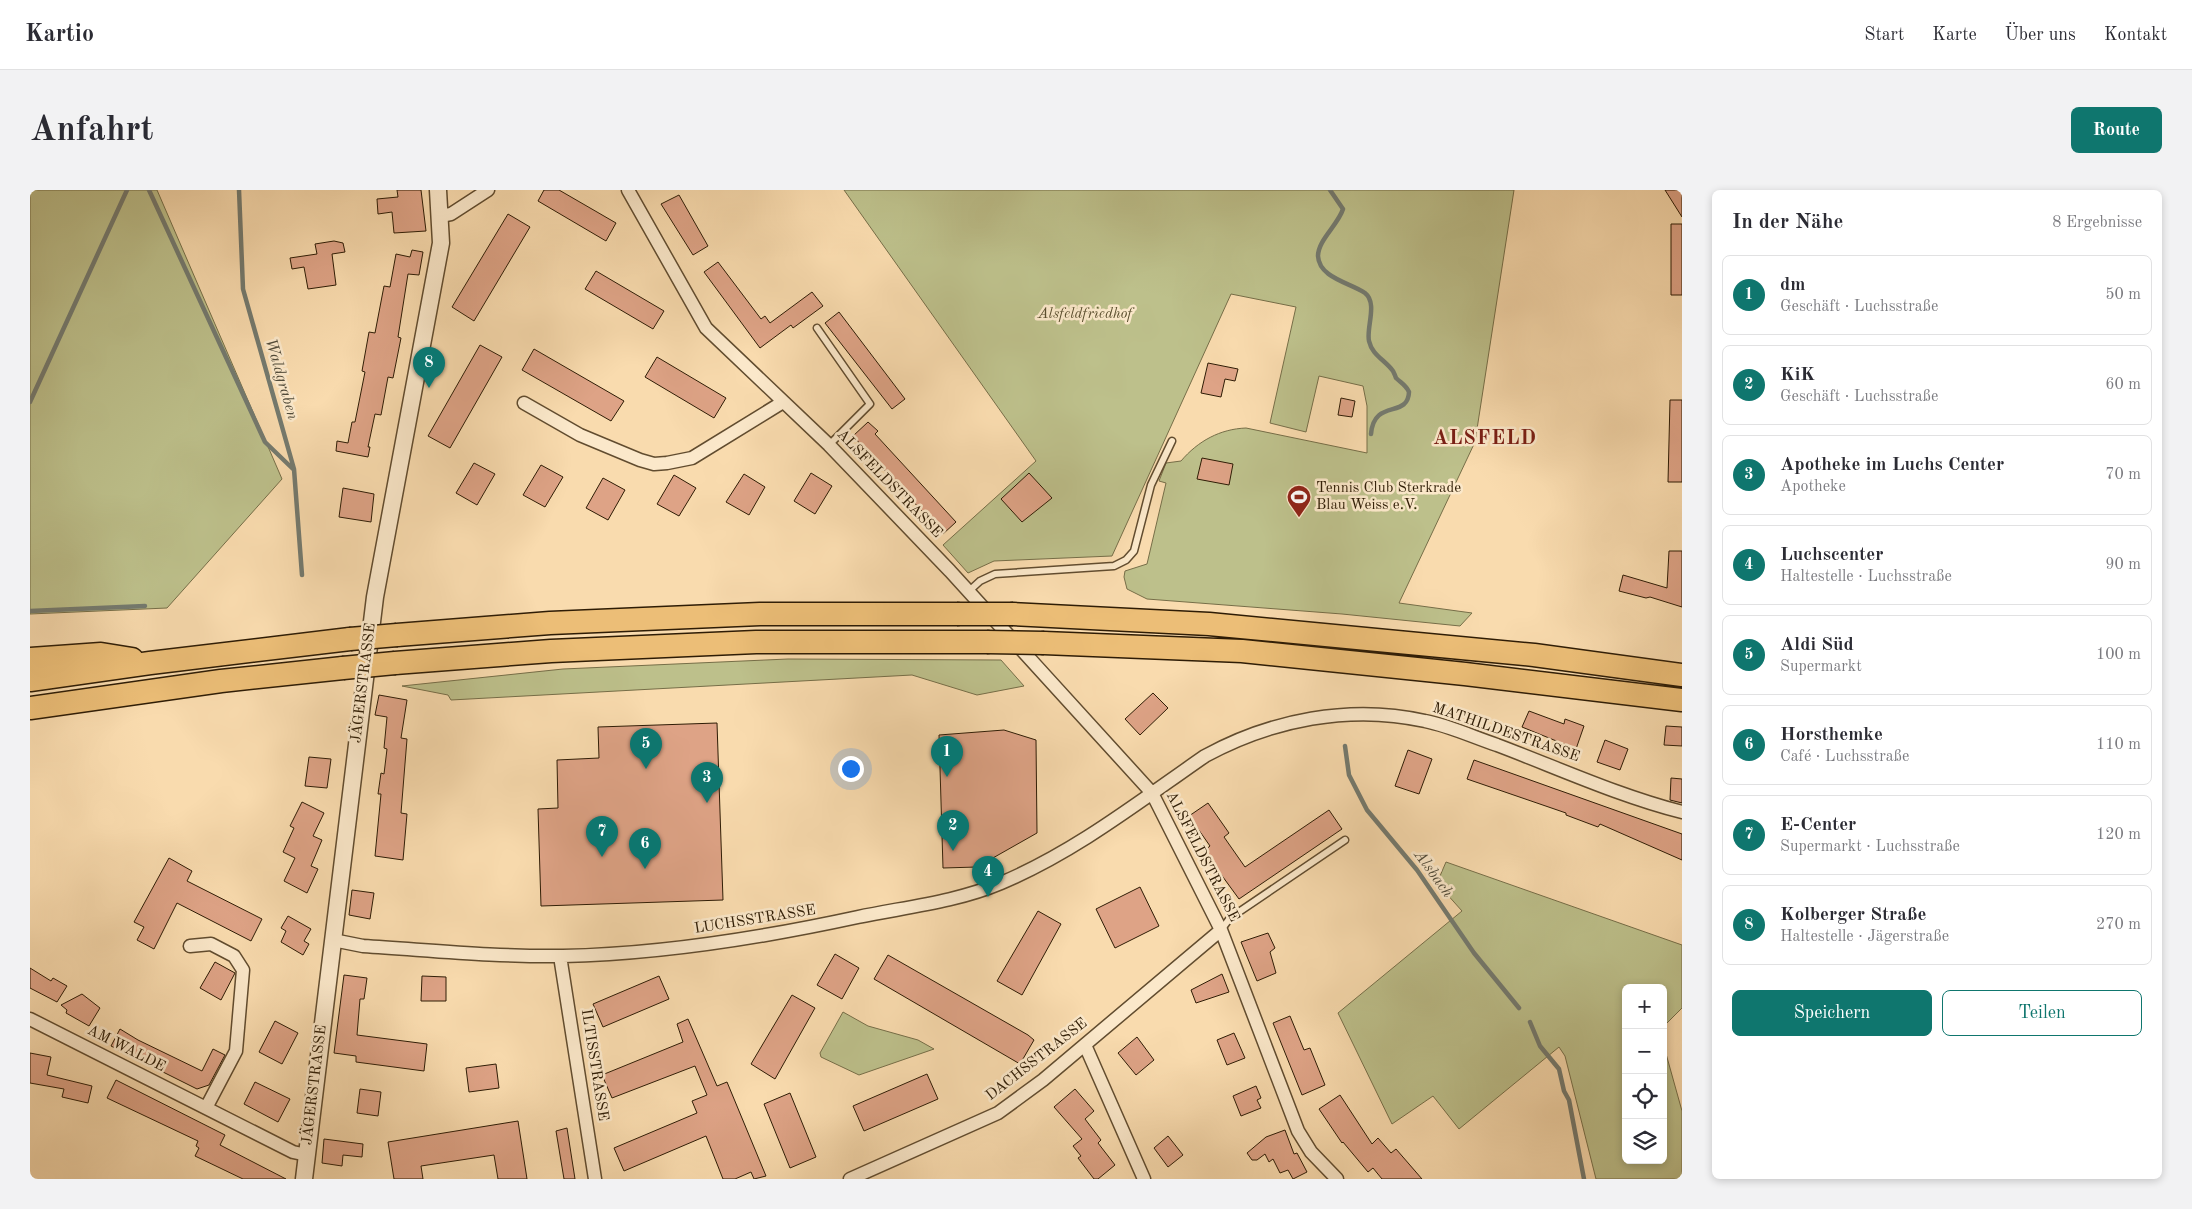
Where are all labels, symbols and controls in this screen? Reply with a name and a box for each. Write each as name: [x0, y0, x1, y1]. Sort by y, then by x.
text: Kartio: [25, 23, 94, 47]
text: Start: [1864, 26, 1904, 44]
text: Karte: [1932, 26, 1977, 44]
text: Über uns: [2005, 26, 2076, 44]
text: Kontakt: [2104, 26, 2167, 44]
button: Route: [2071, 107, 2162, 153]
text: Anfahrt: [30, 113, 153, 148]
text: In der Nähe: [1732, 212, 1843, 233]
text: 8 Ergebnisse: [2052, 215, 2142, 231]
text: dm: [1780, 276, 1805, 295]
text: 1: [1744, 287, 1754, 303]
text: 50 m: [2105, 287, 2141, 303]
text: Geschäft · Luchsstraße: [1780, 299, 1938, 315]
park label: Alsfeldfriedhof: [1037, 307, 1134, 322]
water label: Waldgraben: [262, 336, 300, 422]
pin: 8: [413, 347, 445, 388]
text: KiK: [1780, 366, 1815, 385]
text: 2: [1744, 377, 1754, 393]
text: 60 m: [2105, 377, 2141, 393]
text: Geschäft · Luchsstraße: [1780, 389, 1938, 405]
street label: ALSFELDSTRASSE: [834, 427, 944, 541]
district label: ALSFELD: [1433, 429, 1537, 449]
text: Apotheke im Luchs Center: [1780, 456, 2004, 475]
text: 3: [1744, 467, 1754, 483]
text: 70 m: [2105, 467, 2141, 483]
text: Apotheke: [1780, 479, 1846, 495]
place label: Tennis Club Sterkrade Blau Weiss e.V.: [1316, 481, 1461, 513]
sports icon: Tennis Club Sterkrade Blau Weiss e.V.: [1286, 484, 1312, 518]
text: Luchscenter: [1780, 546, 1883, 565]
text: 4: [1744, 557, 1754, 573]
text: 90 m: [2105, 557, 2141, 573]
text: Haltestelle · Luchsstraße: [1780, 569, 1952, 585]
street label: JÄGERSTRASSE: [346, 622, 379, 744]
text: Aldi Süd: [1780, 636, 1854, 655]
text: 5: [1744, 647, 1754, 663]
text: 100 m: [2096, 647, 2141, 663]
text: Supermarkt: [1780, 659, 1862, 675]
street label: MATHILDESTRASSE: [1431, 701, 1581, 765]
text: Horsthemke: [1780, 726, 1883, 745]
pin: 5: [630, 728, 662, 769]
pin: 1: [931, 736, 963, 777]
text: 6: [1744, 737, 1754, 753]
text: 110 m: [2096, 737, 2141, 753]
text: Café · Luchsstraße: [1780, 749, 1909, 765]
your location: [838, 756, 864, 782]
pin: 3: [691, 762, 723, 803]
street label: ALSFELDSTRASSE: [1163, 789, 1241, 925]
pin: 2: [937, 810, 969, 851]
pin: 7: [586, 816, 618, 857]
text: E-Center: [1780, 816, 1856, 835]
text: 7: [1744, 827, 1754, 843]
text: 120 m: [2096, 827, 2141, 843]
pin: 6: [629, 828, 661, 869]
text: Supermarkt · Luchsstraße: [1780, 839, 1960, 855]
water label: Alsbach: [1410, 847, 1455, 901]
pin: 4: [972, 856, 1004, 897]
street label: LUCHSSTRASSE: [693, 903, 817, 937]
text: Kolberger Straße: [1780, 906, 1927, 925]
text: 8: [1744, 917, 1754, 933]
text: 270 m: [2096, 917, 2141, 933]
text: Haltestelle · Jägerstraße: [1780, 929, 1949, 945]
map controls: [1622, 984, 1667, 1164]
button: +: [1622, 984, 1667, 1029]
button: Speichern: [1732, 990, 1932, 1036]
button: Teilen: [1942, 990, 2142, 1036]
street label: ILTISSTRASSE: [578, 1008, 610, 1122]
street label: DACHSSTRASSE: [984, 1016, 1090, 1104]
street label: AM WALDE: [84, 1023, 168, 1075]
street label: JÄGERSTRASSE: [297, 1024, 330, 1146]
button: −: [1622, 1029, 1667, 1074]
button: locate: [1622, 1074, 1667, 1119]
button: layers: [1622, 1119, 1667, 1164]

